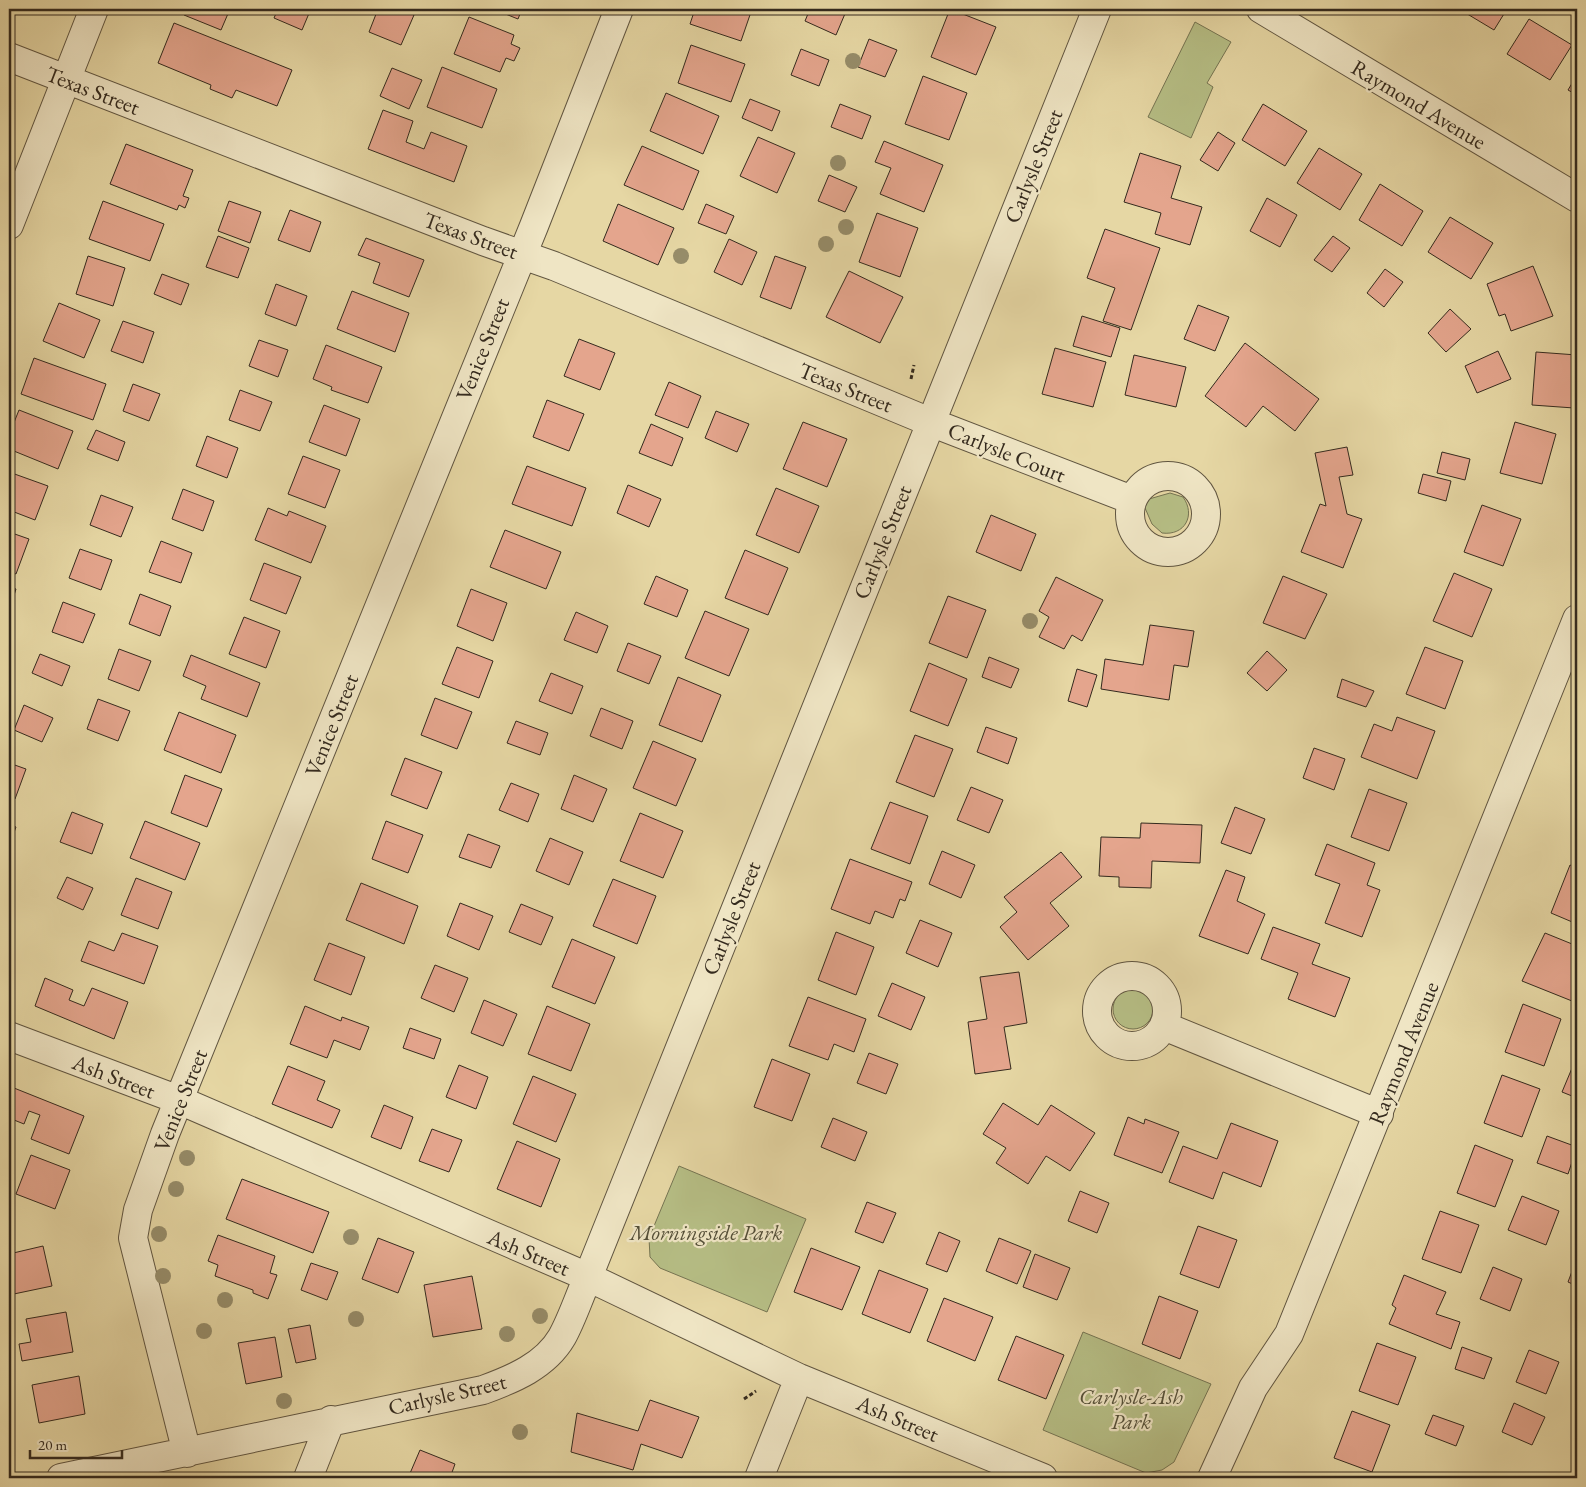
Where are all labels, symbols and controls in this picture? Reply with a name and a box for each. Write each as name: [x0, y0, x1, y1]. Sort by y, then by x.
street label: Raymond Avenue: [1346, 53, 1492, 156]
street label: Texas Street: [42, 59, 144, 122]
street label: Carlysle Street: [997, 105, 1069, 227]
street label: Texas Street: [420, 205, 522, 266]
street label: Venice Street: [449, 294, 516, 405]
street label: Texas Street: [795, 356, 897, 419]
street label: Carlysle Court: [944, 416, 1070, 489]
street label: Carlysle Street: [846, 481, 918, 603]
street label: Venice Street: [298, 670, 365, 781]
street label: Carlysle Street: [695, 857, 767, 979]
street label: Raymond Avenue: [1362, 977, 1446, 1129]
street label: Venice Street: [147, 1045, 214, 1156]
street label: Ash Street: [67, 1047, 159, 1106]
park label: Morningside Park: [628, 1218, 782, 1247]
street label: Ash Street: [482, 1222, 574, 1283]
street label: Carlysle Street: [385, 1367, 509, 1422]
park label: Carlysle-Ash Park: [1079, 1382, 1183, 1436]
street label: Ash Street: [851, 1388, 943, 1449]
scale bar: [30, 1427, 122, 1459]
text: 20 m: [38, 1435, 67, 1454]

